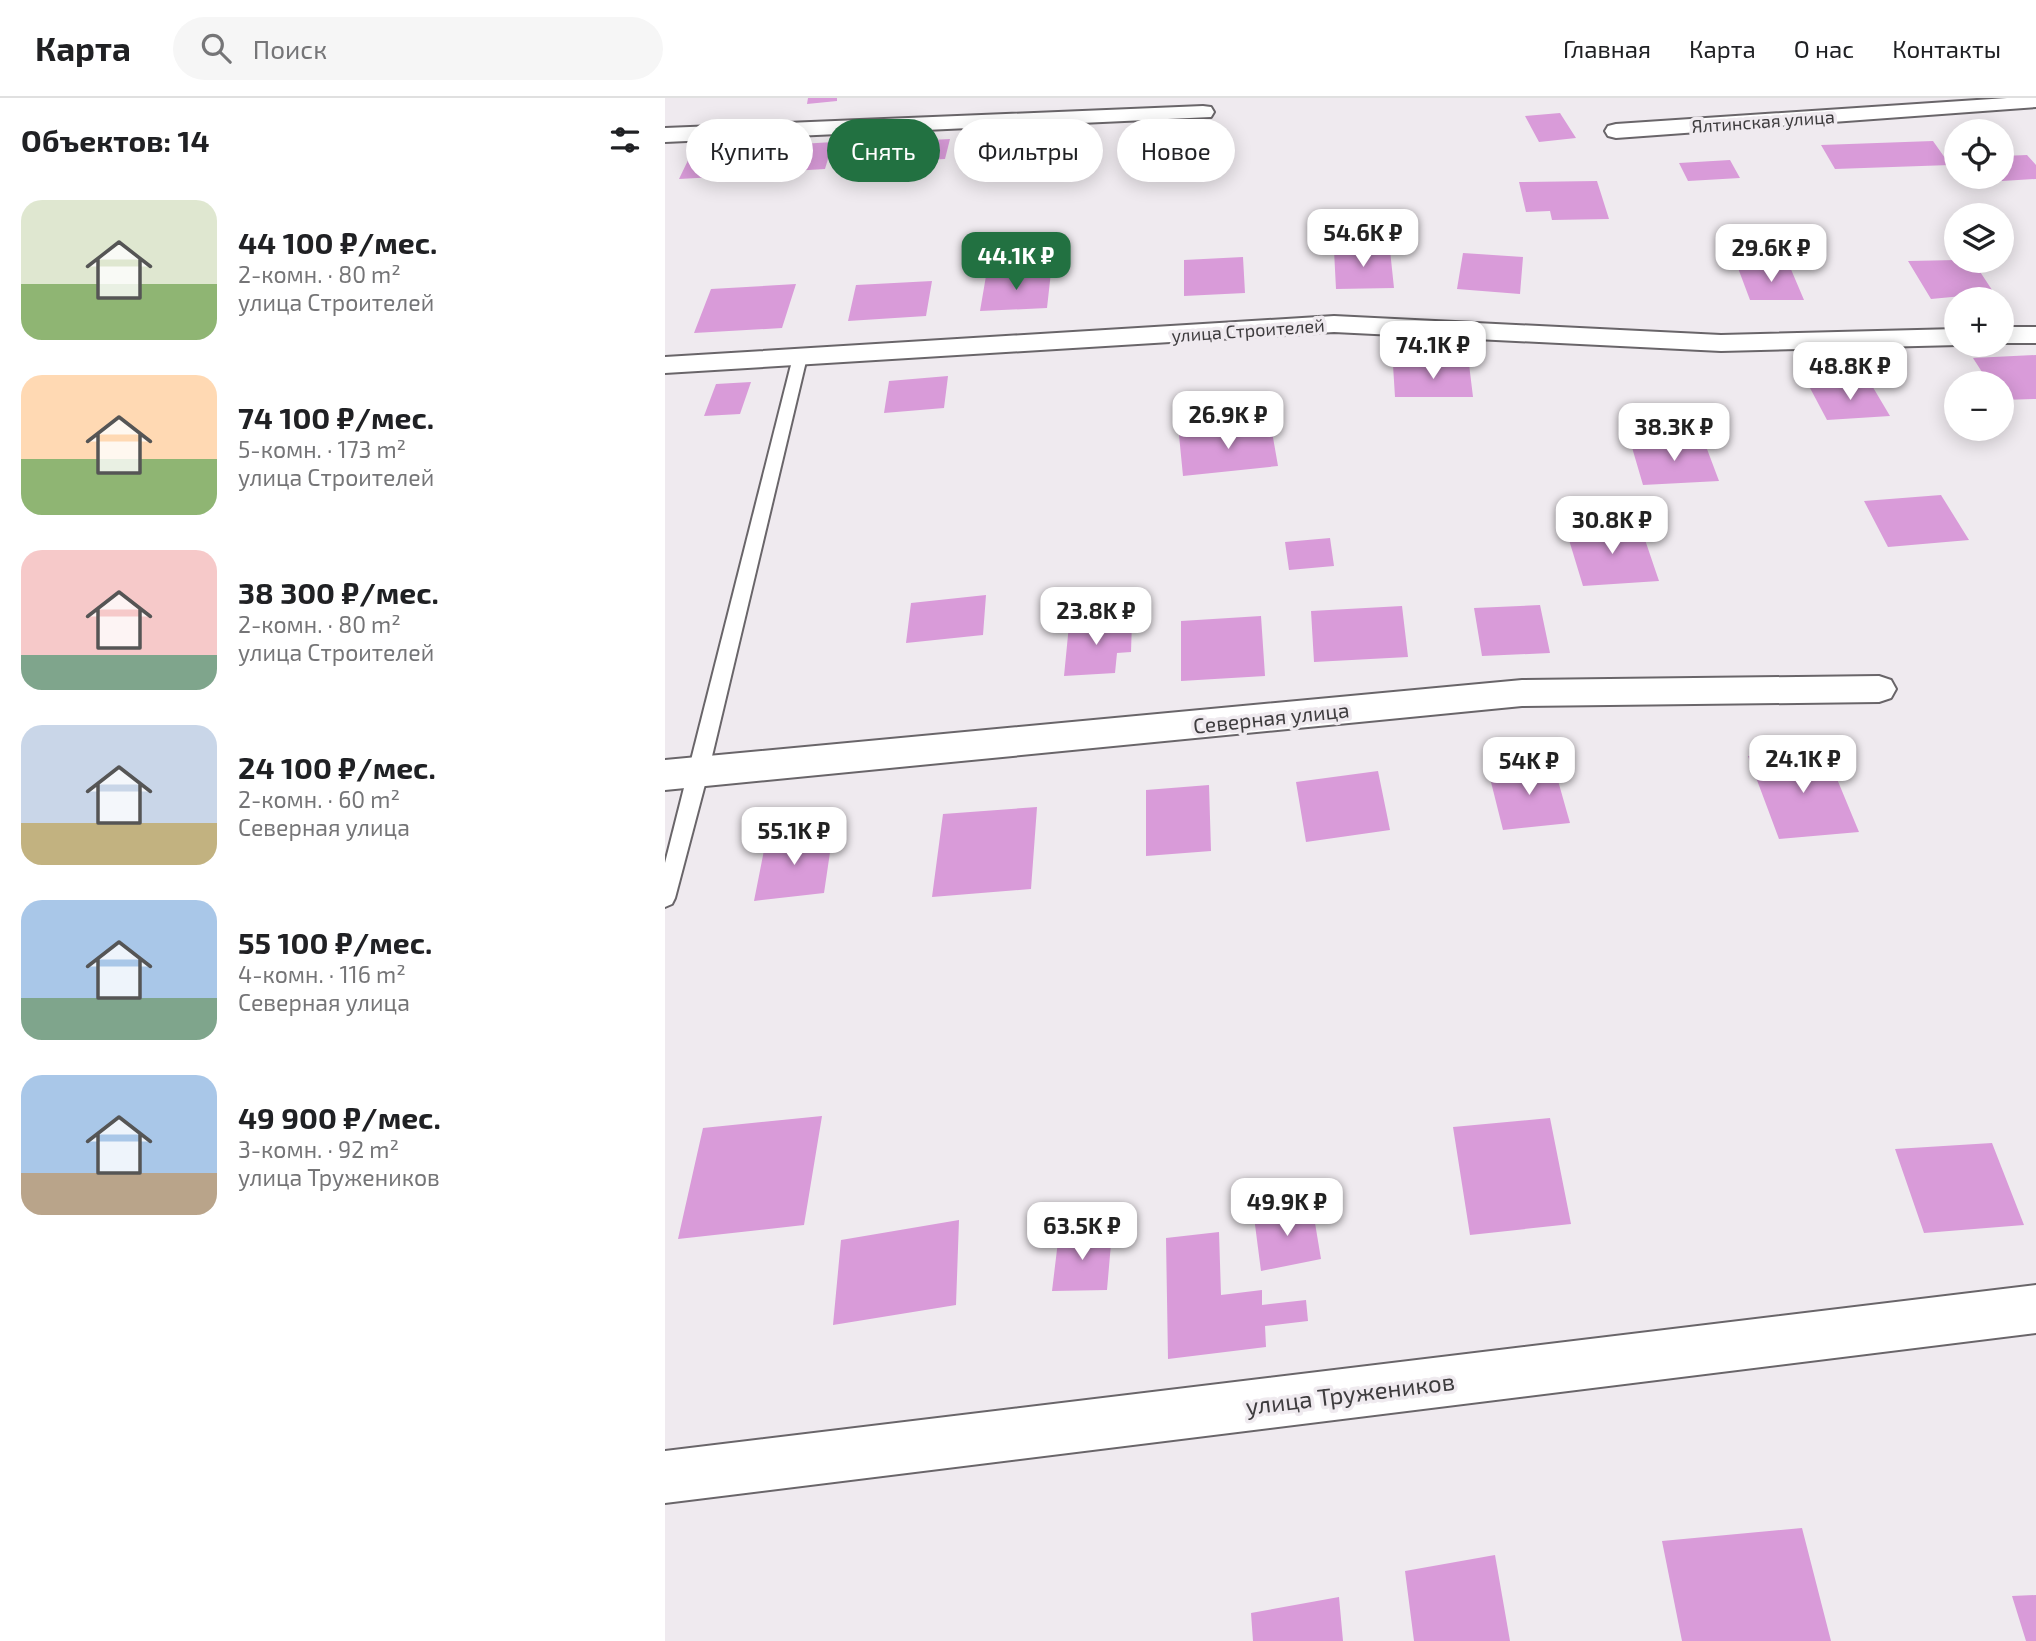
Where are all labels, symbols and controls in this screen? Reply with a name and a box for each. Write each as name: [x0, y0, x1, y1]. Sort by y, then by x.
search box: [173, 17, 663, 80]
text: Карта: [35, 28, 131, 68]
icon: search: [197, 29, 235, 67]
text: Поиск: [253, 33, 327, 64]
text: Главная: [1563, 34, 1651, 63]
text: Карта: [1689, 34, 1756, 63]
text: О нас: [1794, 34, 1854, 63]
text: Контакты: [1892, 34, 2001, 63]
street label: Ялтинская улица: [1691, 105, 1835, 137]
chip: Купить: [686, 119, 813, 182]
chip: Снять: [827, 119, 940, 182]
chip: Фильтры: [954, 119, 1103, 182]
chip: Новое: [1117, 119, 1235, 182]
map controls: [1944, 119, 2014, 441]
button: locate: [1944, 119, 2014, 189]
icon: filters: [606, 121, 644, 159]
text: Объектов: 14: [21, 122, 210, 158]
button: layers: [1944, 203, 2014, 273]
pin: 54.6K ₽: [1298, 209, 1428, 269]
text: 54.6K ₽: [1323, 218, 1403, 246]
text: 44 100 ₽/мес.: [238, 224, 437, 260]
pin: 29.6K ₽: [1706, 225, 1836, 284]
icon: home: [77, 228, 161, 312]
pin: 44.1K ₽: [951, 232, 1081, 292]
text: 29.6K ₽: [1731, 233, 1811, 261]
text: 44.1K ₽: [978, 241, 1054, 269]
text: 2-комн. · 80 m²: [238, 260, 401, 288]
button: +: [1944, 287, 2014, 357]
text: улица Строителей: [238, 288, 434, 316]
street label: улица Строителей: [1171, 314, 1325, 346]
pin: 74.1K ₽: [1368, 322, 1498, 381]
text: 74.1K ₽: [1396, 330, 1470, 358]
pin: 48.8K ₽: [1785, 342, 1915, 402]
text: 48.8K ₽: [1809, 351, 1891, 379]
button: −: [1944, 371, 2014, 441]
pin: 26.9K ₽: [1163, 392, 1293, 451]
text: 74 100 ₽/мес.: [238, 399, 434, 435]
text: 26.9K ₽: [1188, 400, 1268, 428]
icon: home: [77, 403, 161, 487]
pin: 38.3K ₽: [1609, 404, 1739, 463]
text: 38.3K ₽: [1635, 412, 1713, 440]
text: 5-комн. · 173 m²: [238, 435, 406, 463]
text: улица Строителей: [238, 463, 434, 491]
pin: 30.8K ₽: [1547, 496, 1677, 556]
text: 30.8K ₽: [1572, 505, 1652, 533]
text: 38 300 ₽/мес.: [238, 574, 439, 610]
icon: home: [77, 578, 161, 662]
pin: 23.8K ₽: [1031, 588, 1161, 647]
text: 23.8K ₽: [1056, 596, 1136, 624]
text: 2-комн. · 80 m²: [238, 610, 401, 638]
text: улица Строителей: [238, 638, 434, 666]
street label: Северная улица: [1192, 696, 1350, 739]
pin: 24.1K ₽: [1738, 736, 1868, 795]
pin: 54K ₽: [1480, 738, 1578, 797]
text: 24.1K ₽: [1765, 744, 1841, 772]
text: 54K ₽: [1499, 746, 1559, 774]
text: 24 100 ₽/мес.: [238, 749, 436, 785]
icon: home: [77, 753, 161, 837]
text: 2-комн. · 60 m²: [238, 785, 400, 813]
pin: 55.1K ₽: [729, 808, 859, 867]
text: Северная улица: [238, 813, 410, 841]
text: 55.1K ₽: [758, 816, 830, 844]
text: 55 100 ₽/мес.: [238, 924, 432, 960]
icon: home: [77, 928, 161, 1012]
text: 4-комн. · 116 m²: [238, 960, 406, 988]
text: Северная улица: [238, 988, 410, 1016]
text: 49 900 ₽/мес.: [238, 1099, 441, 1135]
icon: home: [77, 1103, 161, 1187]
text: 3-комн. · 92 m²: [238, 1135, 399, 1163]
text: улица Тружеников: [238, 1163, 440, 1191]
pin: 49.9K ₽: [1222, 1178, 1352, 1238]
text: 49.9K ₽: [1247, 1187, 1327, 1215]
pin: 63.5K ₽: [1017, 1202, 1147, 1262]
text: 63.5K ₽: [1043, 1211, 1121, 1239]
street label: улица Тружеников: [1244, 1366, 1456, 1421]

